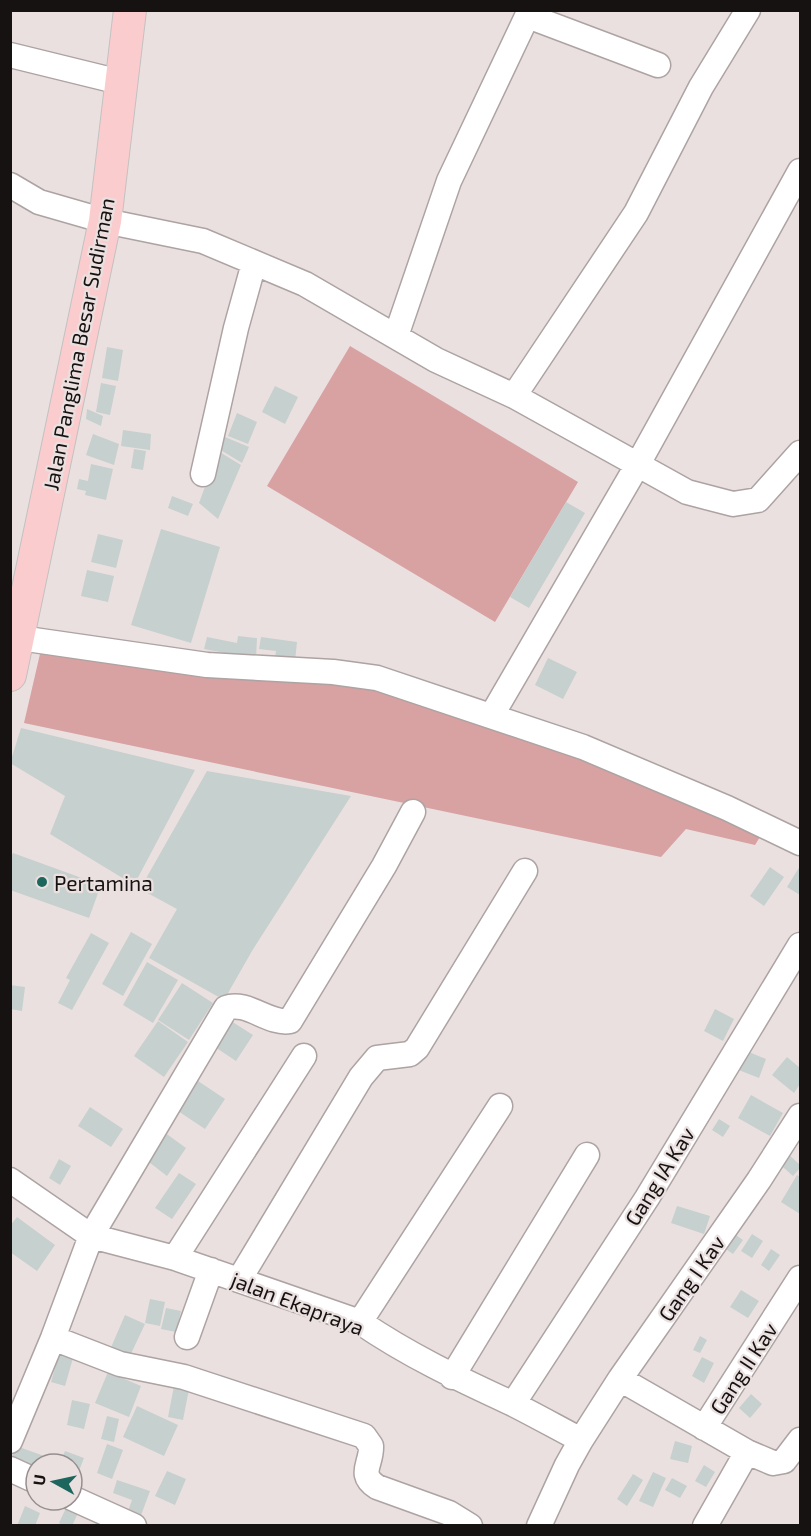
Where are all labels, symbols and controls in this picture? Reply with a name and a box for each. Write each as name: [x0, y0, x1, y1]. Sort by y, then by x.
street label: Jalan Panglima Besar Sudirman: [37, 195, 119, 493]
place label: Pertamina: [54, 870, 153, 895]
marker: Pertamina: [35, 875, 49, 889]
street label: Gang IA Kav: [619, 1122, 699, 1230]
street label: Gang I Kav: [652, 1230, 730, 1326]
street label: jalan Ekapraya: [228, 1266, 368, 1341]
street label: Gang II Kav: [704, 1318, 782, 1418]
north arrow: [24, 1452, 84, 1512]
text: U: [28, 1473, 49, 1487]

